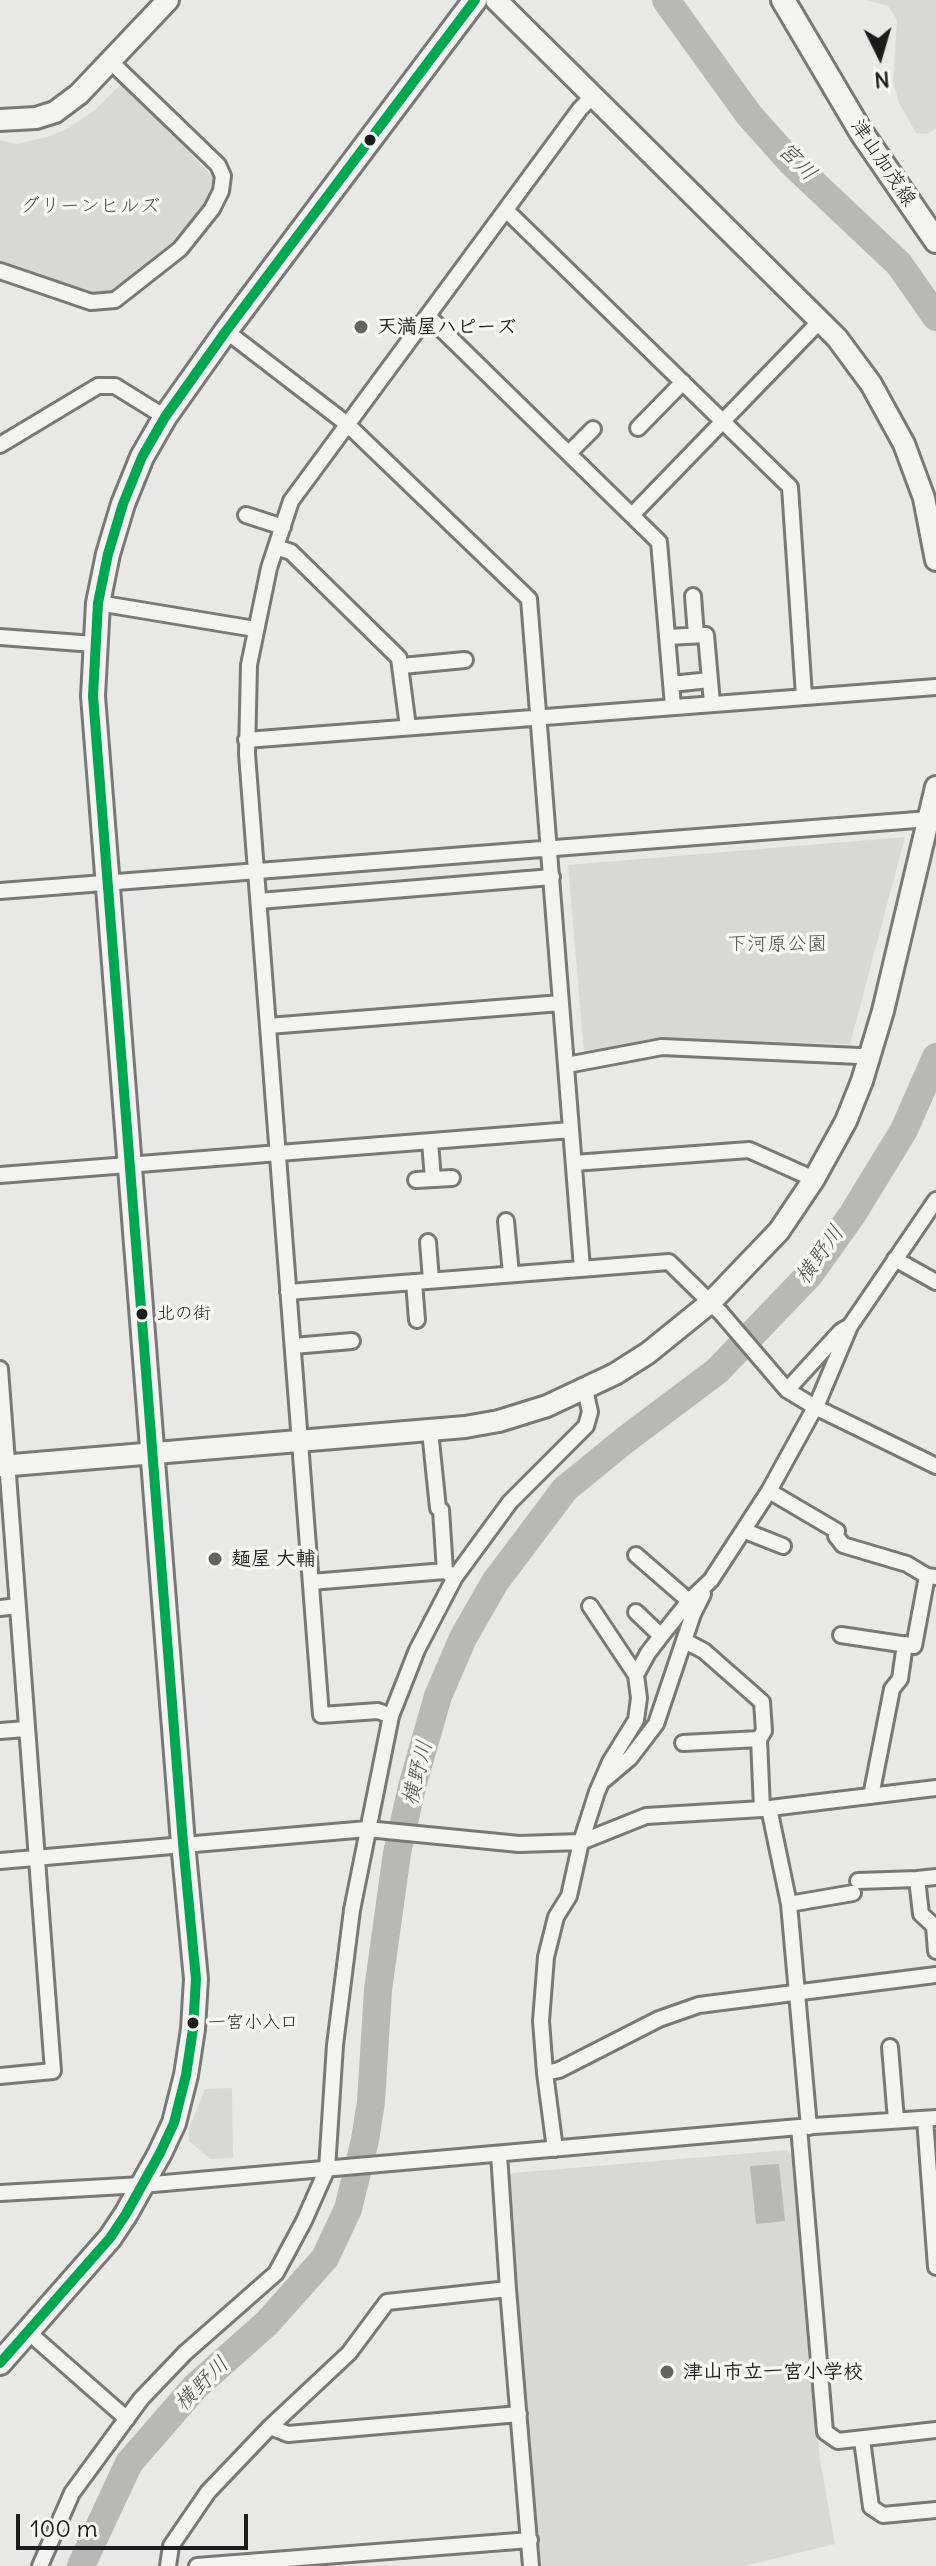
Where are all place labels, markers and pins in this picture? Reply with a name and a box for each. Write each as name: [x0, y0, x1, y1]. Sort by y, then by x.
unlabelled marker: [362, 132, 378, 148]
place label: 天満屋ハピーズ: [377, 315, 516, 339]
marker: 天満屋ハピーズ: [352, 318, 370, 336]
place label: 北の街: [157, 1303, 211, 1325]
marker: 北の街: [134, 1306, 150, 1322]
place label: 麺屋 大輔: [231, 1547, 316, 1571]
marker: 麺屋 大輔: [206, 1550, 224, 1568]
place label: 一宮小入口: [208, 2012, 298, 2034]
marker: 一宮小入口: [185, 2015, 201, 2031]
place label: 津山市立一宮小学校: [683, 2360, 863, 2384]
marker: 津山市立一宮小学校: [658, 2363, 676, 2381]

